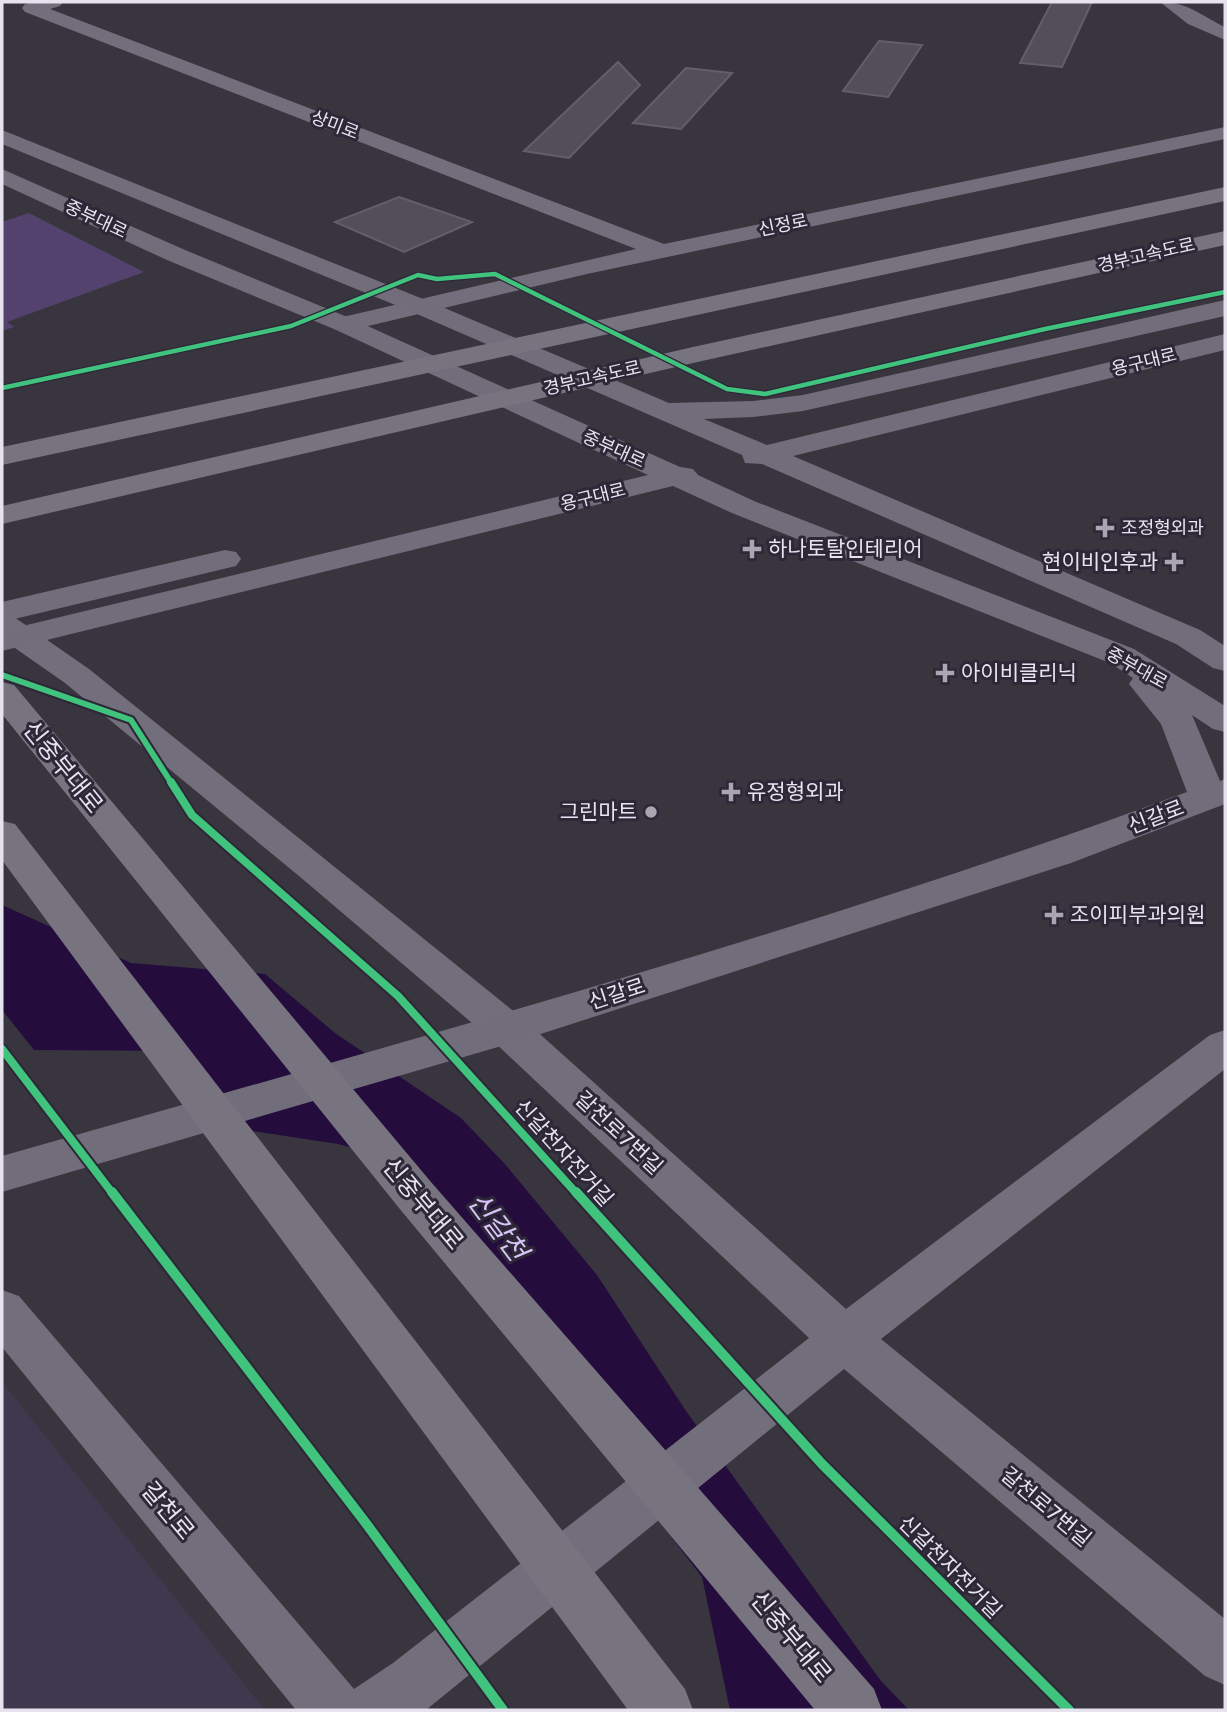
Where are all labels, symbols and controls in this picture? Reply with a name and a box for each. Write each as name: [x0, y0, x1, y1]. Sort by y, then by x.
street label: 상미로: [308, 106, 362, 143]
street label: 중부대로: [62, 195, 131, 242]
street label: 신정로: [756, 209, 809, 240]
street label: 경부고속도로: [1095, 233, 1197, 276]
street label: 용구대로: [1109, 343, 1179, 380]
street label: 경부고속도로: [541, 356, 643, 399]
street label: 중부대로: [580, 425, 649, 472]
street label: 용구대로: [558, 478, 628, 515]
place label: 조정형외과: [1121, 517, 1204, 538]
marker: 조정형외과: [1095, 518, 1115, 538]
place label: 하나토탈인테리어: [768, 537, 923, 561]
marker: 하나토탈인테리어: [742, 539, 762, 559]
place label: 현이비인후과: [1042, 550, 1158, 574]
marker: 현이비인후과: [1164, 552, 1184, 572]
street label: 중부대로: [1103, 642, 1171, 693]
place label: 아이비클리닉: [961, 661, 1077, 685]
marker: 아이비클리닉: [935, 663, 955, 683]
street label: 신중부대로: [17, 715, 109, 819]
place label: 유정형외과: [747, 780, 844, 804]
marker: 유정형외과: [721, 782, 741, 802]
street label: 신갈로: [1125, 795, 1187, 839]
place label: 그린마트: [560, 800, 637, 824]
marker: 그린마트: [643, 804, 659, 820]
place label: 조이피부과의원: [1070, 903, 1205, 927]
marker: 조이피부과의원: [1044, 905, 1064, 925]
street label: 신갈로: [586, 974, 648, 1014]
street label: 갈천로7번길: [571, 1087, 667, 1179]
street label: 신갈천자전거길: [510, 1095, 618, 1211]
street label: 신중부대로: [377, 1153, 469, 1255]
water label: 신갈천: [461, 1186, 536, 1270]
street label: 갈천로7번길: [996, 1462, 1096, 1552]
street label: 갈천로: [136, 1477, 200, 1545]
street label: 신갈천자전거길: [894, 1511, 1006, 1623]
street label: 신중부대로: [745, 1586, 837, 1688]

